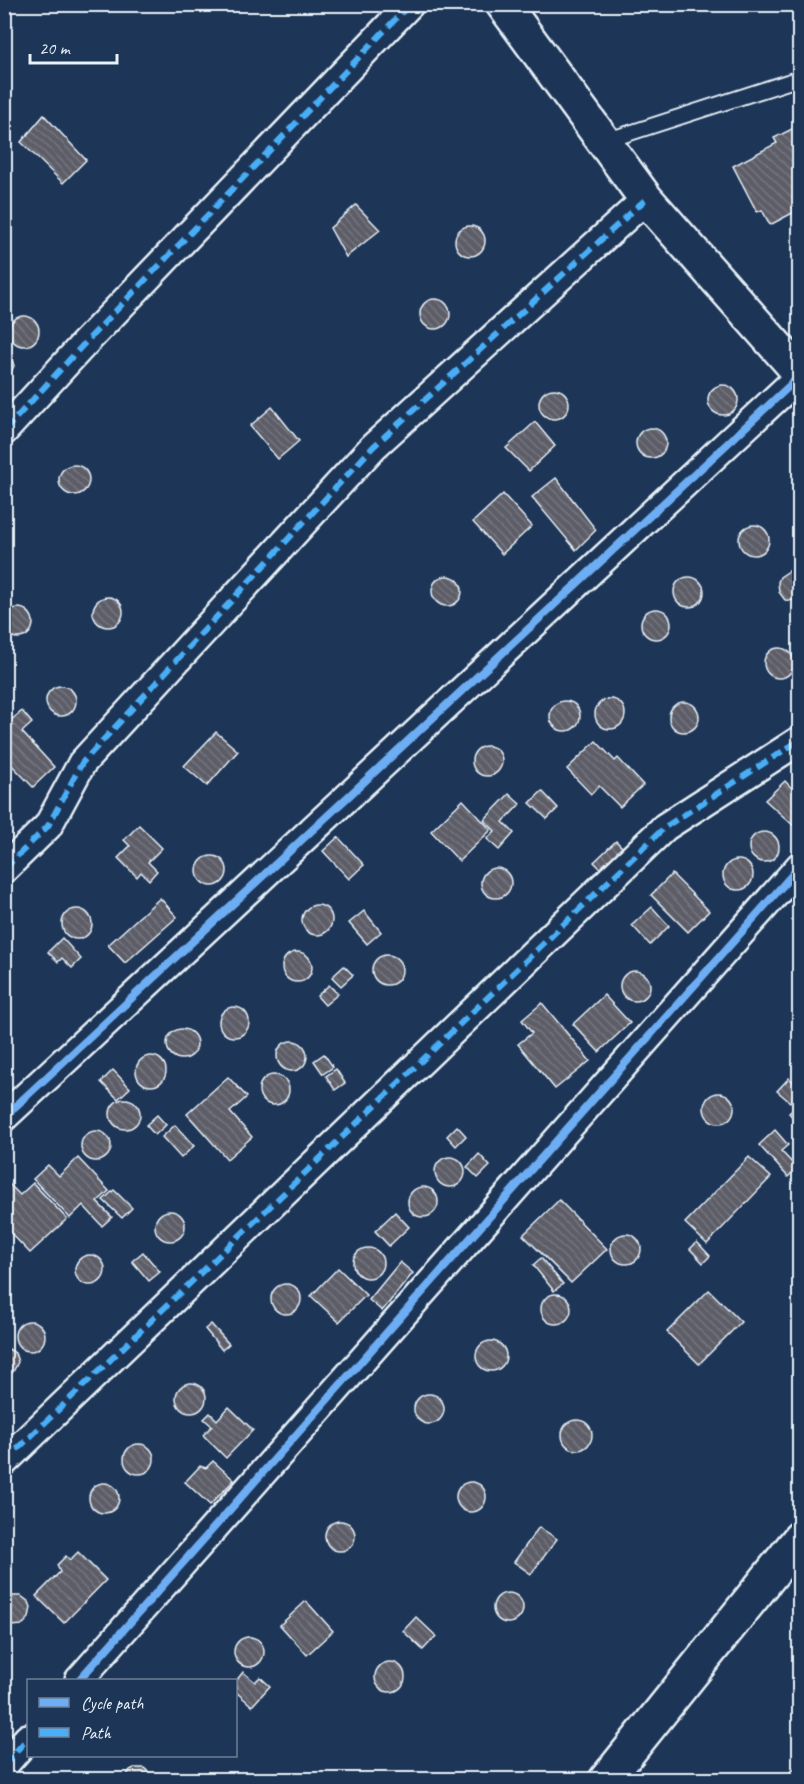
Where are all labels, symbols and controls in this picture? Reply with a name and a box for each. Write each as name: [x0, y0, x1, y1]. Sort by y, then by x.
scale bar: [30, 27, 117, 65]
text: 20 m: [39, 37, 72, 59]
legend: [27, 1679, 237, 1757]
text: Cycle path: [81, 1692, 144, 1714]
text: Path: [81, 1722, 111, 1744]

